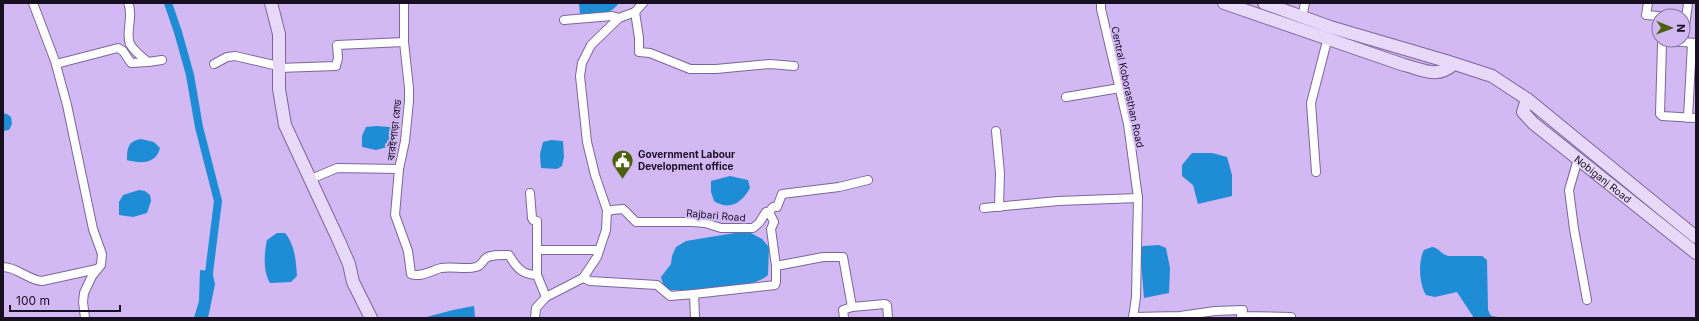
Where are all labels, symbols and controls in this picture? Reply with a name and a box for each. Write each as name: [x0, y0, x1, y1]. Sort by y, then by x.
north arrow: [1651, 8, 1691, 48]
text: N: [1674, 24, 1688, 32]
street label: Central Koborasthan Road: [1109, 25, 1147, 149]
street label: বারইপাড়া রোড: [384, 98, 404, 162]
public building icon: Government Labour Development office: [609, 147, 635, 180]
place label: Government Labour Development office: [638, 148, 735, 172]
street label: Nobiganj Road: [1572, 153, 1634, 205]
street label: Rajbari Road: [686, 206, 746, 224]
scale bar: [10, 287, 120, 313]
text: 100 m: [16, 293, 50, 308]

